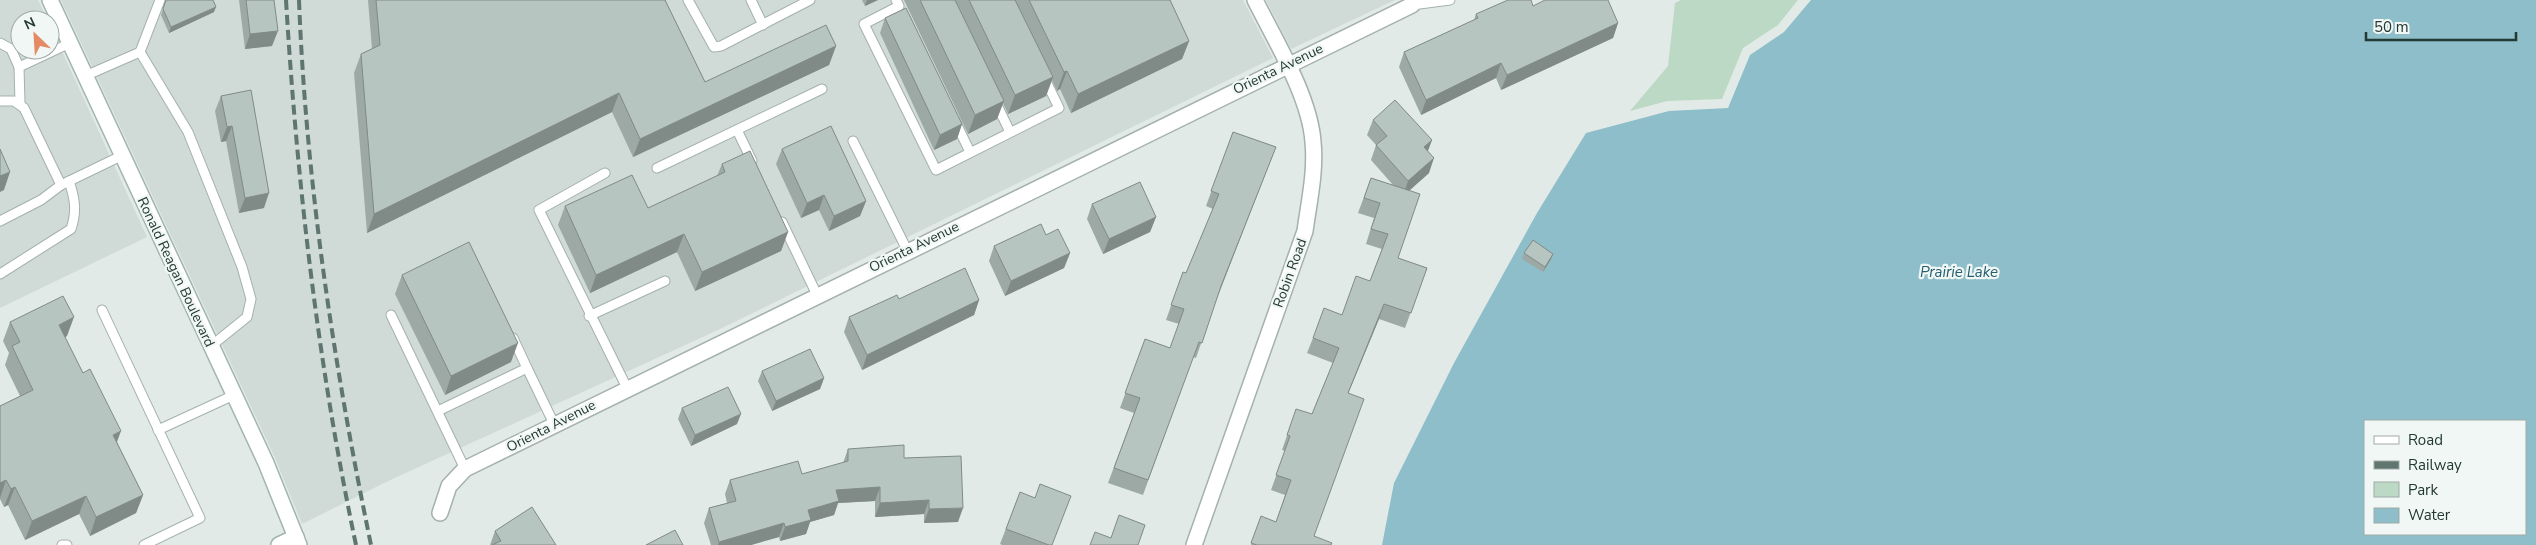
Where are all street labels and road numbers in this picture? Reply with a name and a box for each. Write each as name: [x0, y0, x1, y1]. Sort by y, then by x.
street label: Orienta Avenue: [1230, 39, 1326, 99]
street label: Ronald Reagan Boulevard: [133, 194, 219, 350]
street label: Orienta Avenue: [866, 217, 962, 277]
street label: Robin Road: [1269, 236, 1311, 310]
street label: Orienta Avenue: [503, 395, 599, 457]

